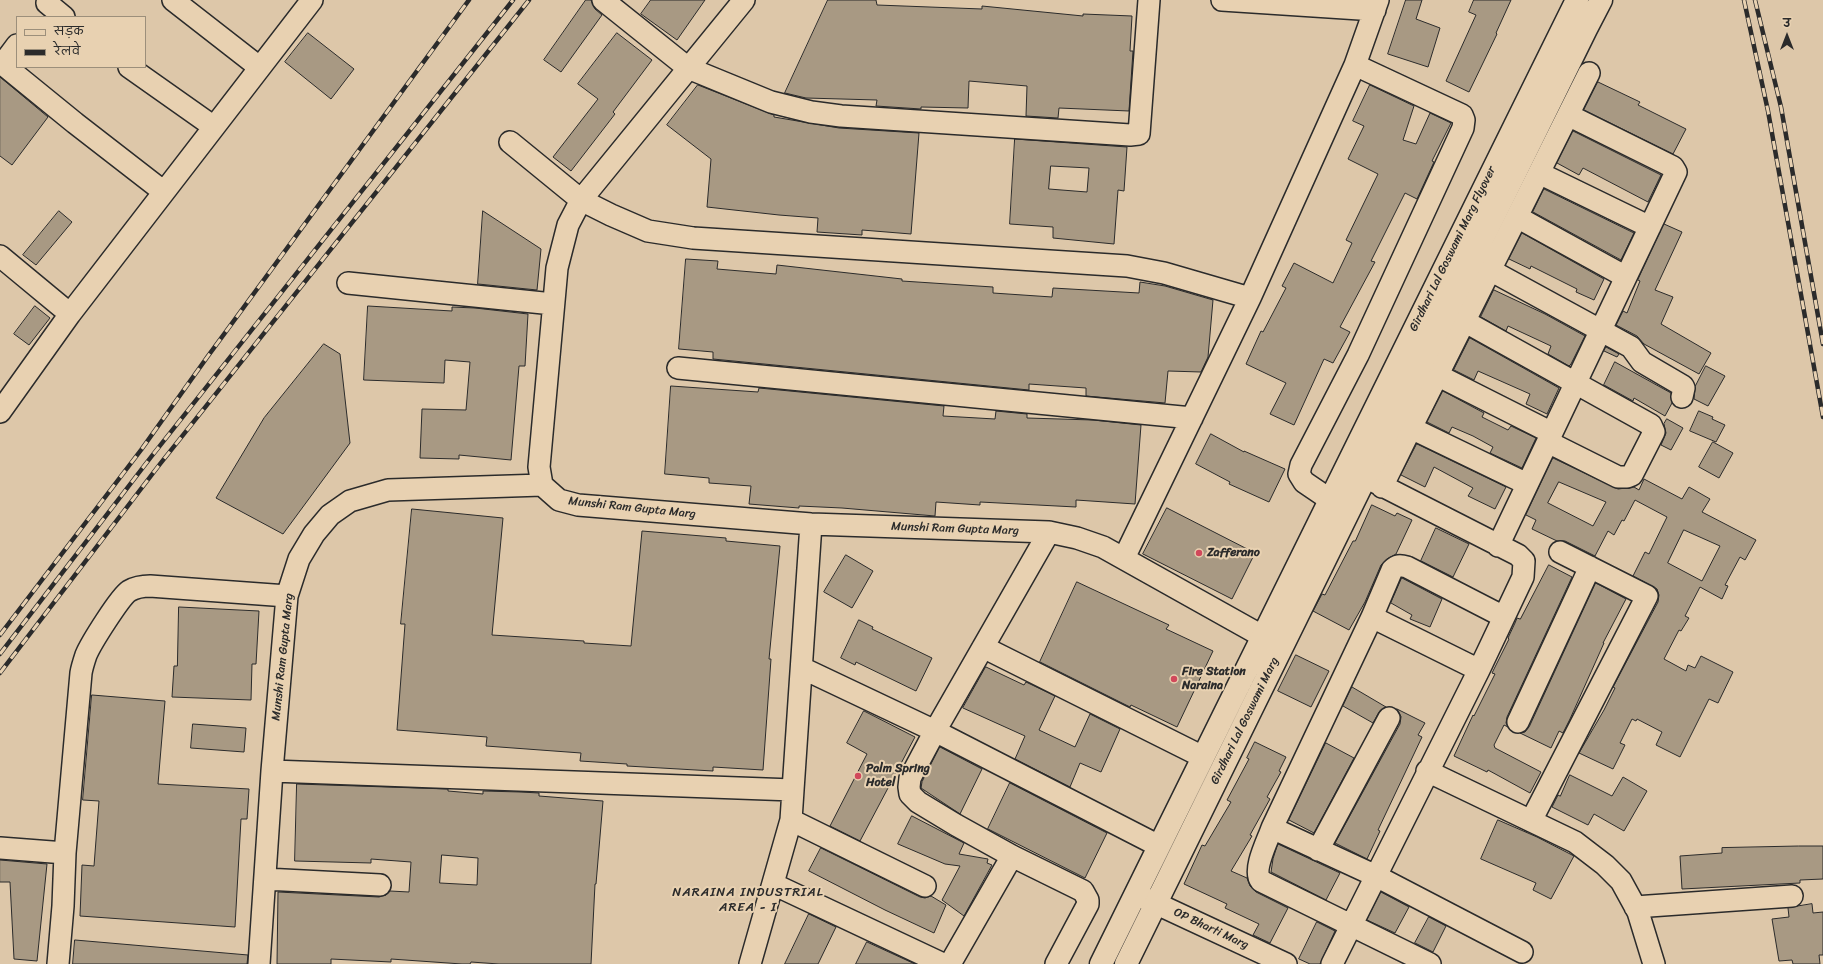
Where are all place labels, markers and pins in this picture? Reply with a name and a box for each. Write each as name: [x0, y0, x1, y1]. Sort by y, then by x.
place label: Zafferano: [1207, 546, 1260, 560]
marker: Zafferano: [1194, 548, 1204, 558]
place label: Fire Station Naraina: [1182, 665, 1246, 693]
marker: Fire Station Naraina: [1169, 674, 1179, 684]
place label: Palm Spring Hotel: [866, 762, 930, 790]
marker: Palm Spring Hotel: [853, 771, 863, 781]

